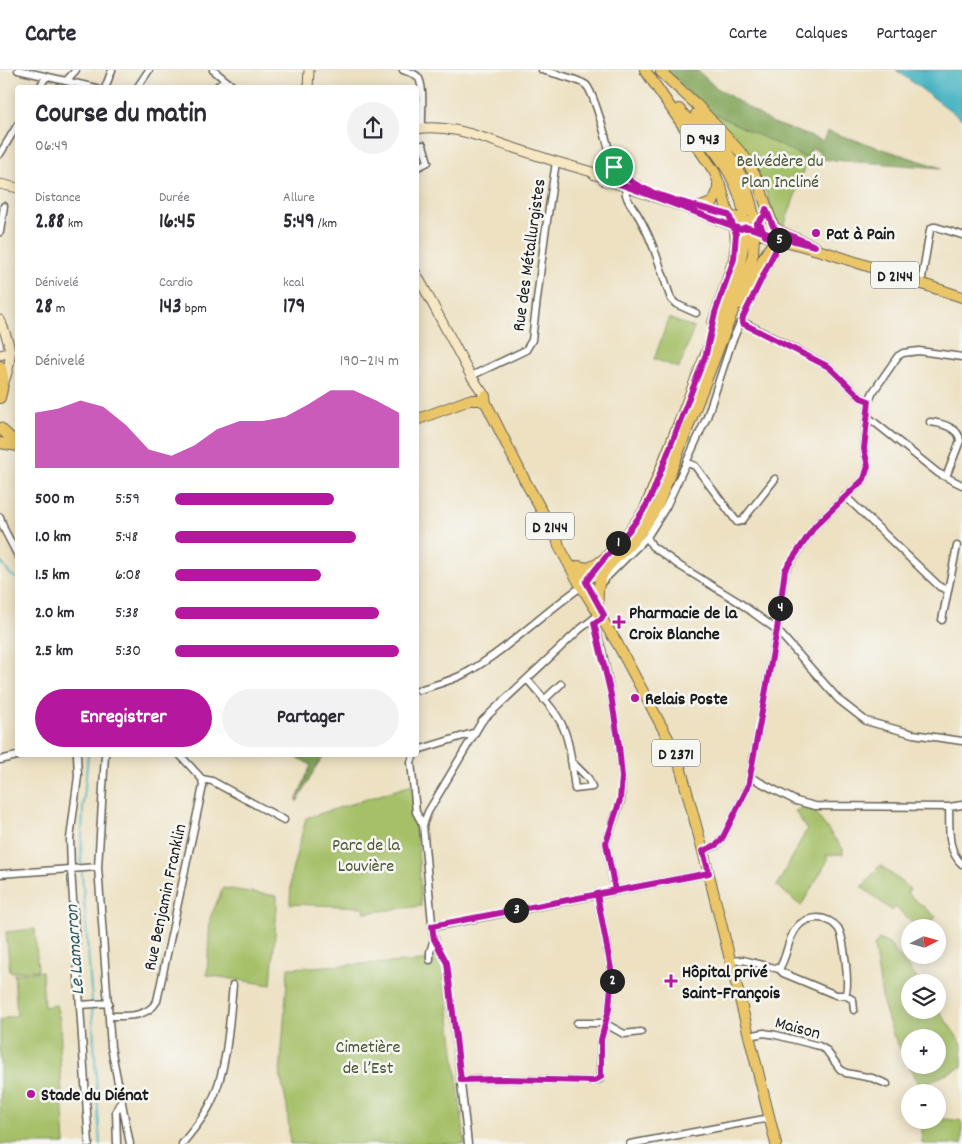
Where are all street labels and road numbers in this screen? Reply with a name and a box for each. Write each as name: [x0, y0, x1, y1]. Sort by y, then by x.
road number: D 943: [680, 124, 726, 152]
street label: Rue des Métallurgistes: [507, 177, 554, 333]
road number: D 2144: [871, 262, 919, 288]
road number: D 2144: [526, 512, 574, 540]
road number: D 2371: [652, 740, 700, 766]
street label: Rue Benjamin Franklin: [139, 822, 194, 973]
street label: Maison: [772, 1011, 823, 1047]

